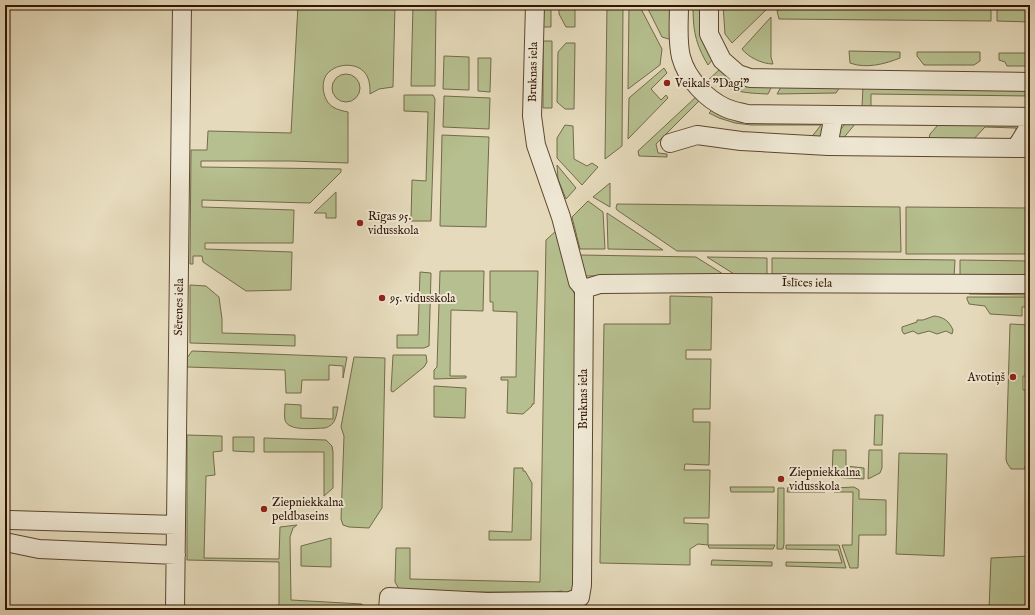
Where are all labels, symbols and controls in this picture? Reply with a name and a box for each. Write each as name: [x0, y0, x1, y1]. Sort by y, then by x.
street label: Bruknas iela: [525, 41, 541, 102]
place label: Veikals "Dagi": [674, 76, 749, 91]
marker: Veikals "Dagi": [662, 78, 672, 88]
place label: Rīgas 95. vidusskola: [368, 209, 420, 238]
marker: Rīgas 95. vidusskola: [355, 218, 365, 228]
street label: Īslīces iela: [782, 275, 833, 291]
street label: Sērenes iela: [171, 277, 187, 336]
place label: 95. vidusskola: [389, 291, 456, 306]
marker: 95. vidusskola: [377, 293, 387, 303]
street label: Bruknas iela: [576, 368, 591, 429]
place label: Avotiņš: [967, 370, 1005, 385]
marker: Avotiņš: [1008, 372, 1018, 382]
place label: Ziepniekkalna vidusskola: [789, 465, 861, 494]
marker: Ziepniekkalna vidusskola: [776, 474, 786, 484]
place label: Ziepniekkalna peldbaseins: [272, 495, 344, 525]
marker: Ziepniekkalna peldbaseins: [259, 504, 269, 514]

